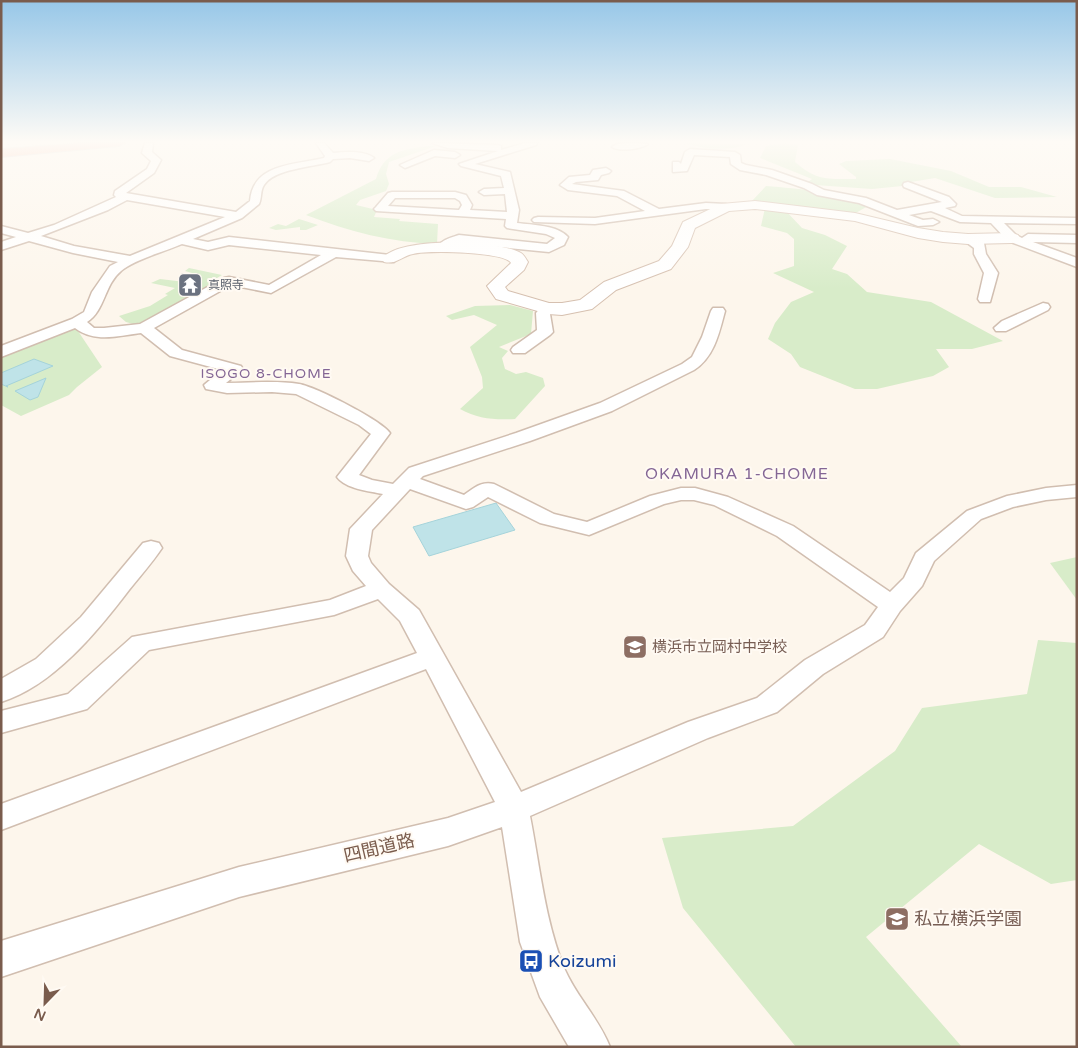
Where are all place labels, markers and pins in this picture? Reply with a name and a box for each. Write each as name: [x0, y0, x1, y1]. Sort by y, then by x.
temple icon: 真照寺: [177, 272, 203, 298]
place label: 真照寺: [208, 278, 244, 292]
school or university icon: 横浜市立岡村中学校: [622, 634, 648, 660]
place label: 横浜市立岡村中学校: [652, 638, 787, 656]
school or university icon: 私立横浜学園: [884, 906, 910, 932]
place label: 私立横浜学園: [914, 908, 1022, 930]
bus stop icon: Koizumi: [518, 948, 544, 974]
place label: Koizumi: [548, 950, 616, 972]

